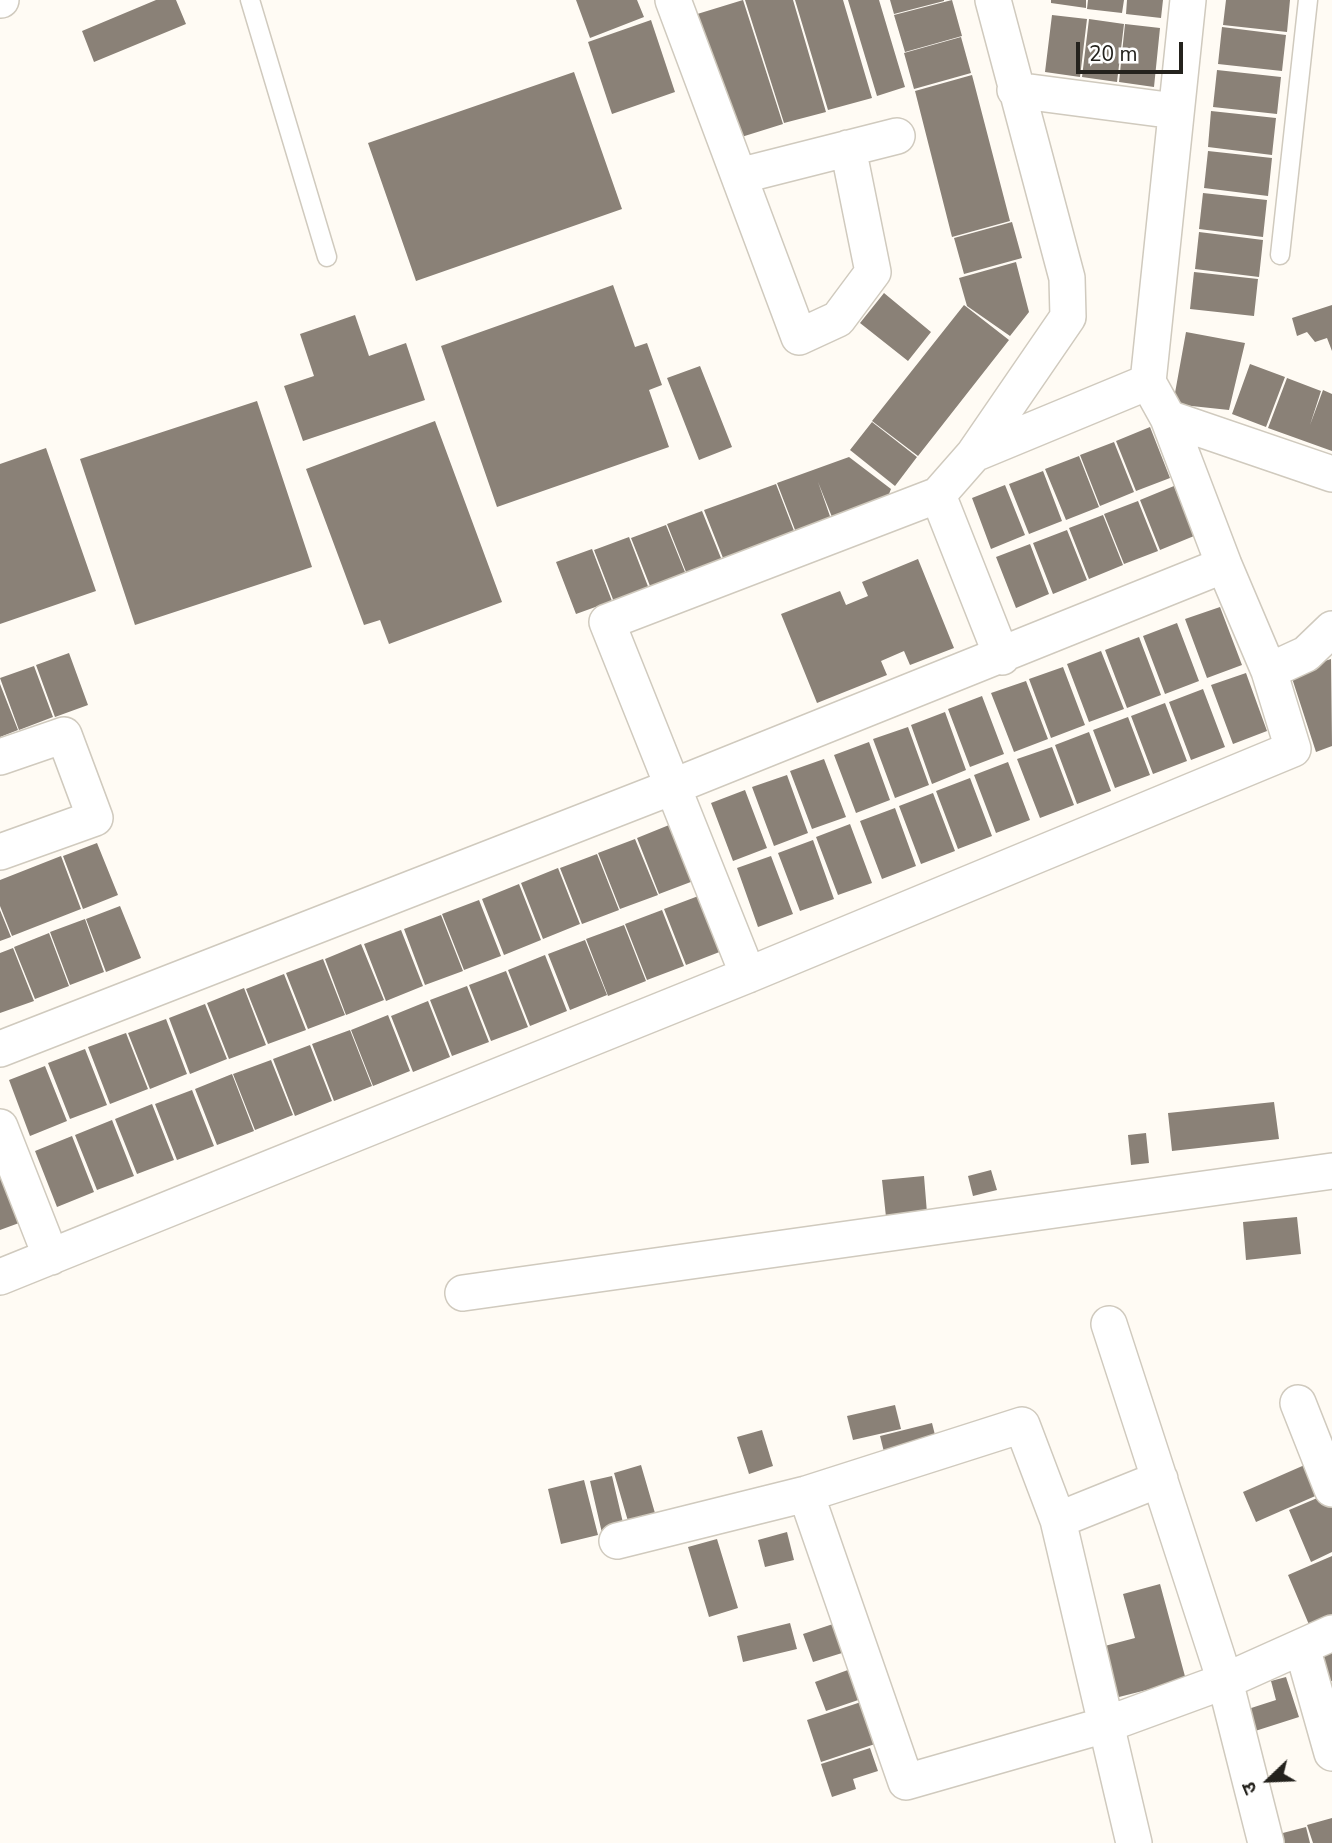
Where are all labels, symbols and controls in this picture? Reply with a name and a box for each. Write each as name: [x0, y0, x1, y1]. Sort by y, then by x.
scale bar: [1080, 28, 1187, 72]
text: 20 m: [1089, 40, 1138, 68]
north arrow: [1234, 1745, 1304, 1815]
text: उ: [1236, 1778, 1264, 1798]

